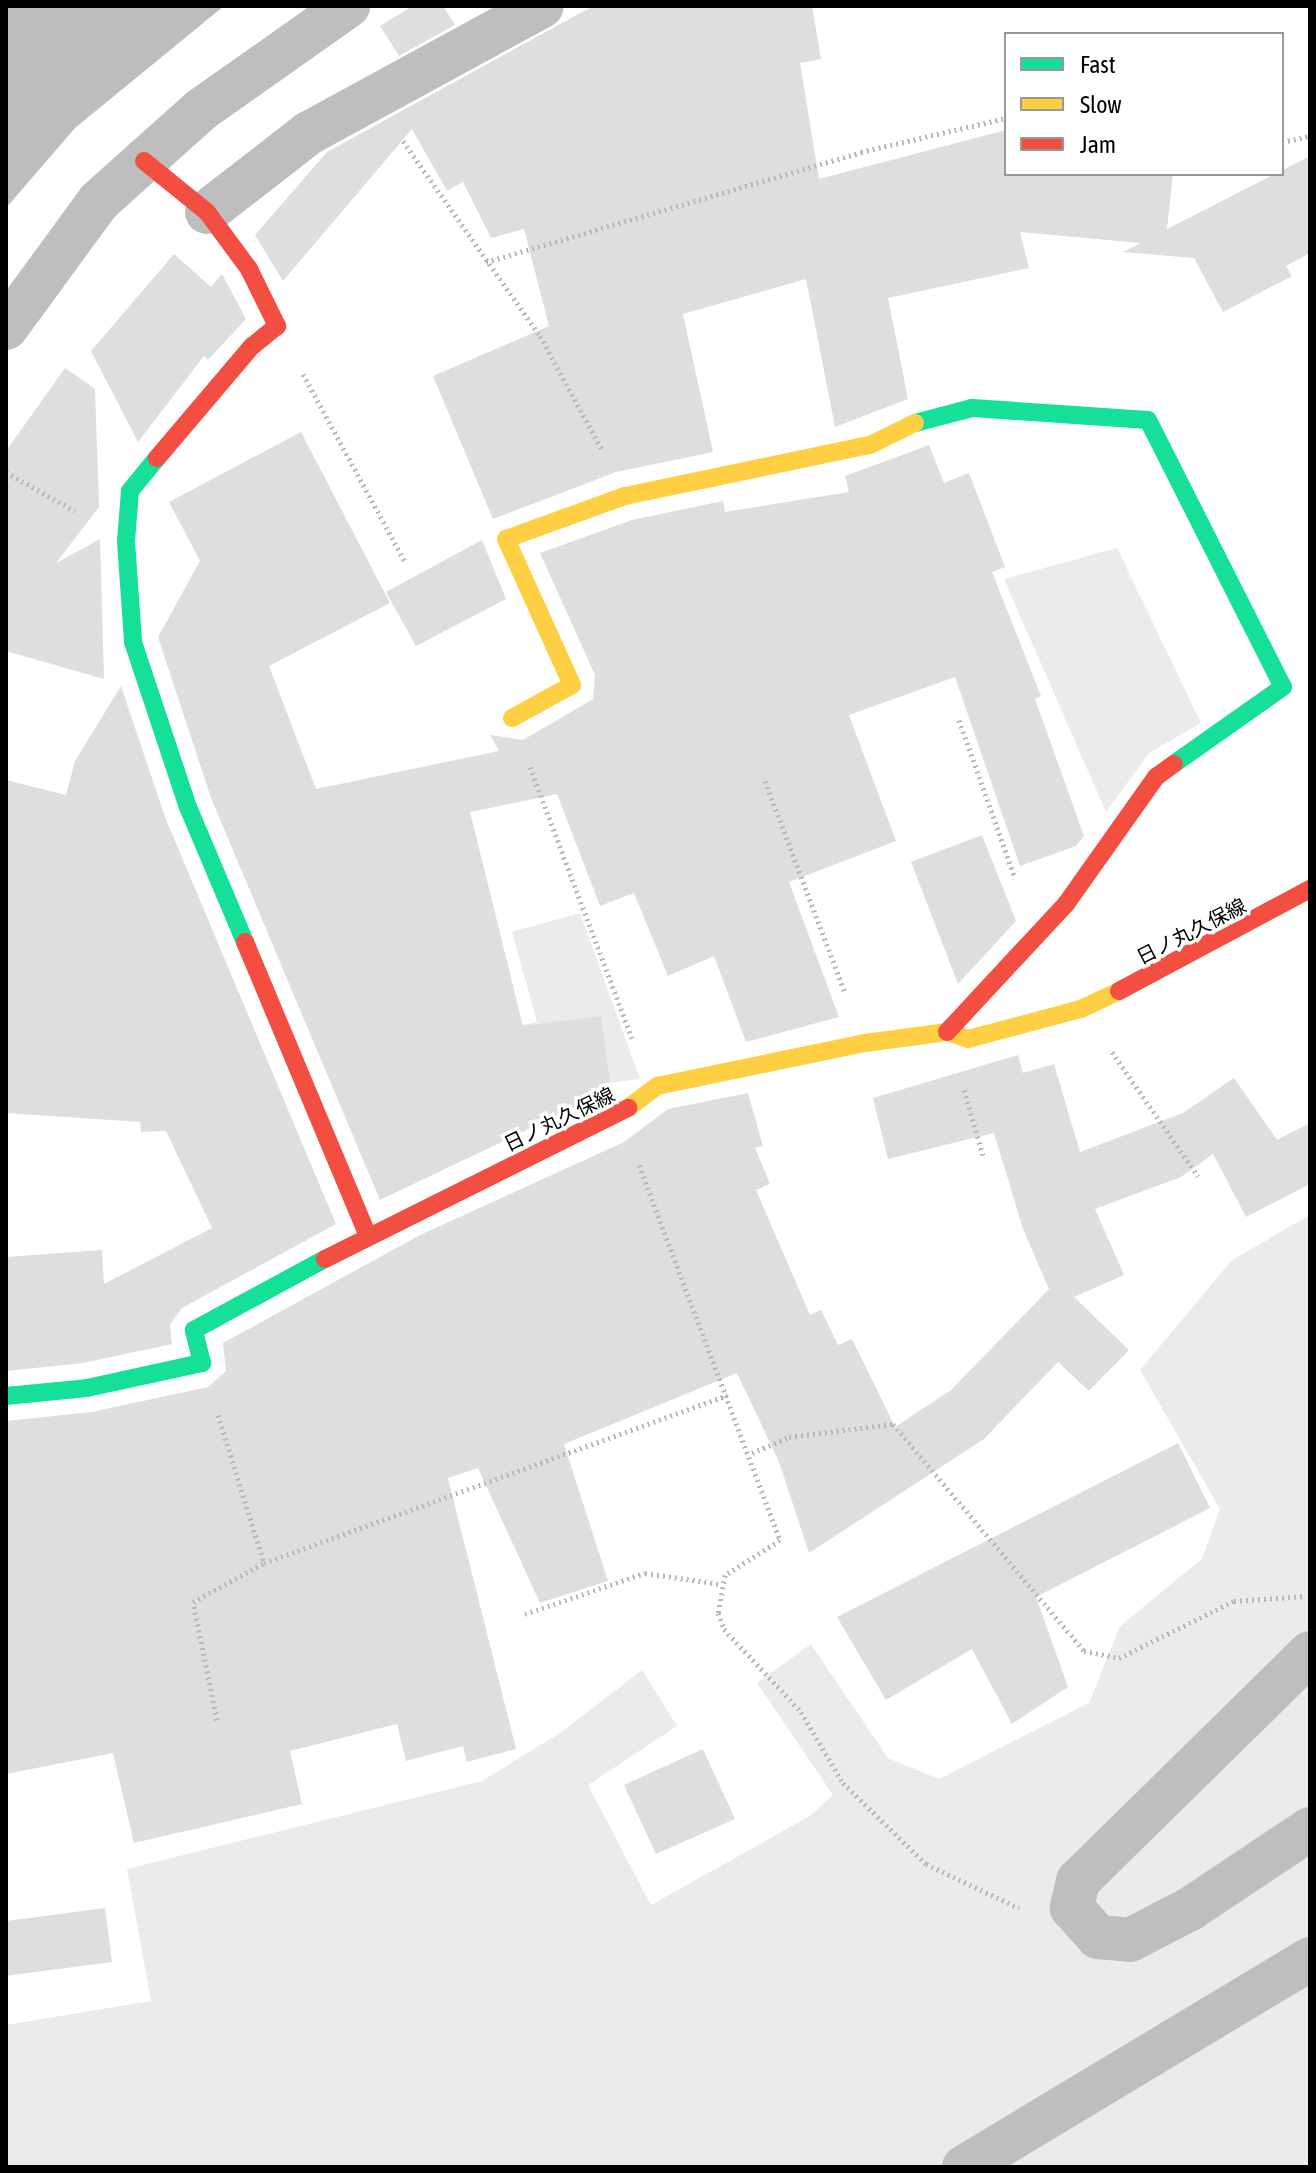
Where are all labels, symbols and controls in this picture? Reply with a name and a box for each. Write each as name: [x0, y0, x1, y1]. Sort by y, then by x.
legend: [1004, 32, 1284, 176]
text: Fast: [1080, 51, 1116, 78]
text: Slow: [1080, 91, 1122, 118]
text: Jam: [1080, 131, 1116, 158]
street label: 日ノ丸久保線: [1132, 893, 1250, 969]
street label: 日ノ丸久保線: [500, 1082, 618, 1156]

